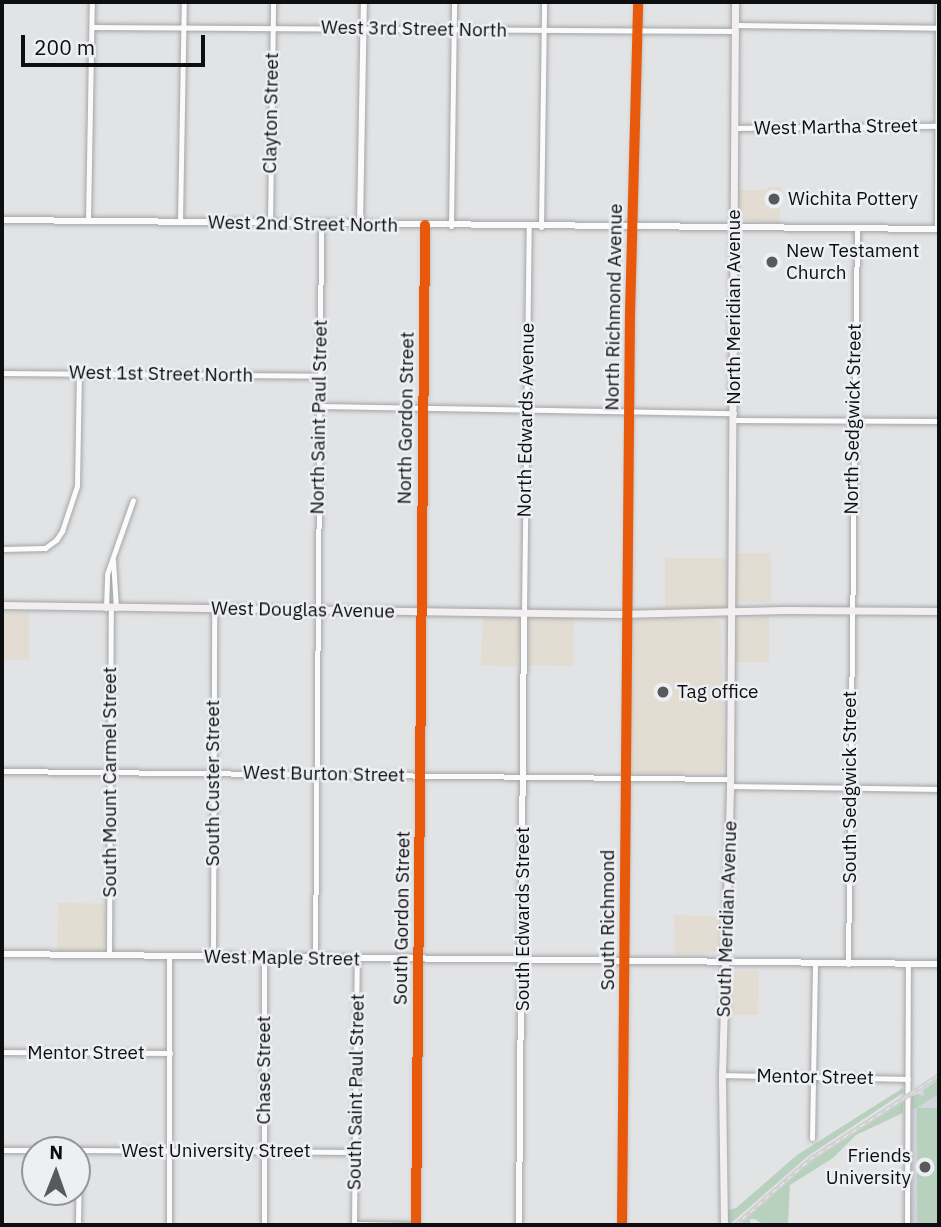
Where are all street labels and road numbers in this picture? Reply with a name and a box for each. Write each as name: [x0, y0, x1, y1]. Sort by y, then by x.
street label: West 3rd Street North: [321, 16, 507, 42]
street label: Clayton Street: [259, 52, 283, 174]
street label: West Martha Street: [754, 114, 918, 140]
street label: North Richmond Avenue: [601, 203, 627, 411]
street label: North Meridian Avenue: [723, 209, 745, 405]
street label: West 2nd Street North: [208, 211, 398, 237]
street label: North Saint Paul Street: [306, 319, 332, 515]
street label: North Edwards Avenue: [513, 323, 539, 517]
street label: North Sedgwick Street: [840, 323, 866, 515]
street label: North Gordon Street: [393, 331, 419, 505]
street label: West 1st Street North: [69, 361, 253, 387]
street label: West Douglas Avenue: [211, 597, 395, 623]
street label: South Mount Carmel Street: [99, 667, 121, 897]
street label: South Sedgwick Street: [839, 691, 861, 883]
street label: South Custer Street: [202, 700, 224, 866]
street label: West Burton Street: [243, 761, 405, 787]
street label: South Meridian Avenue: [712, 820, 742, 1018]
street label: South Edwards Street: [512, 827, 534, 1011]
street label: South Gordon Street: [389, 831, 415, 1005]
street label: South Richmond: [597, 850, 619, 990]
street label: West Maple Street: [204, 945, 360, 971]
street label: South Saint Paul Street: [343, 994, 369, 1190]
street label: Chase Street: [253, 1015, 275, 1125]
street label: Mentor Street: [27, 1042, 145, 1064]
street label: Mentor Street: [756, 1065, 874, 1089]
street label: West University Street: [121, 1140, 311, 1162]

